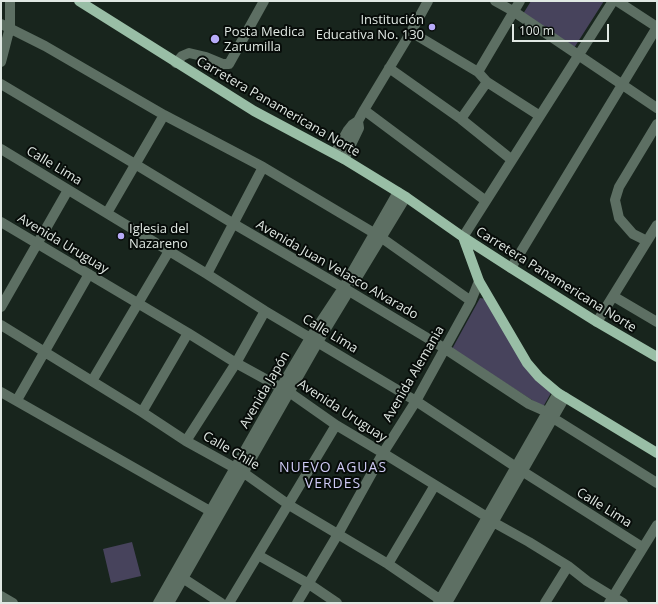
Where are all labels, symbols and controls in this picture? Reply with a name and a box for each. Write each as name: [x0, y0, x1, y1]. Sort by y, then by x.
place label: Institución Educativa No. 130: [316, 12, 424, 43]
scale bar: [514, 16, 611, 42]
marker: Institución Educativa No. 130: [427, 22, 437, 32]
text: 100 m: [519, 22, 554, 39]
place label: Posta Medica Zarumilla: [224, 24, 305, 55]
marker: Posta Medica Zarumilla: [209, 33, 221, 45]
street label: Carretera Panamericana Norte: [193, 54, 363, 160]
street label: Calle Lima: [23, 143, 85, 189]
street label: Avenida Uruguay: [15, 211, 111, 277]
street label: Avenida Juan Velasco Alvarado: [253, 217, 421, 323]
place label: Iglesia del Nazareno: [129, 221, 189, 252]
street label: Carretera Panamericana Norte: [473, 224, 639, 336]
marker: Iglesia del Nazareno: [116, 231, 126, 241]
street label: Calle Lima: [299, 311, 361, 357]
street label: Avenida Alemania: [380, 323, 448, 425]
street label: Avenida Japón: [237, 349, 293, 431]
street label: Avenida Uruguay: [294, 376, 390, 446]
street label: Calle Chile: [200, 429, 262, 473]
district label: NUEVO AGUAS VERDES: [279, 460, 387, 492]
street label: Calle Lima: [574, 485, 634, 531]

